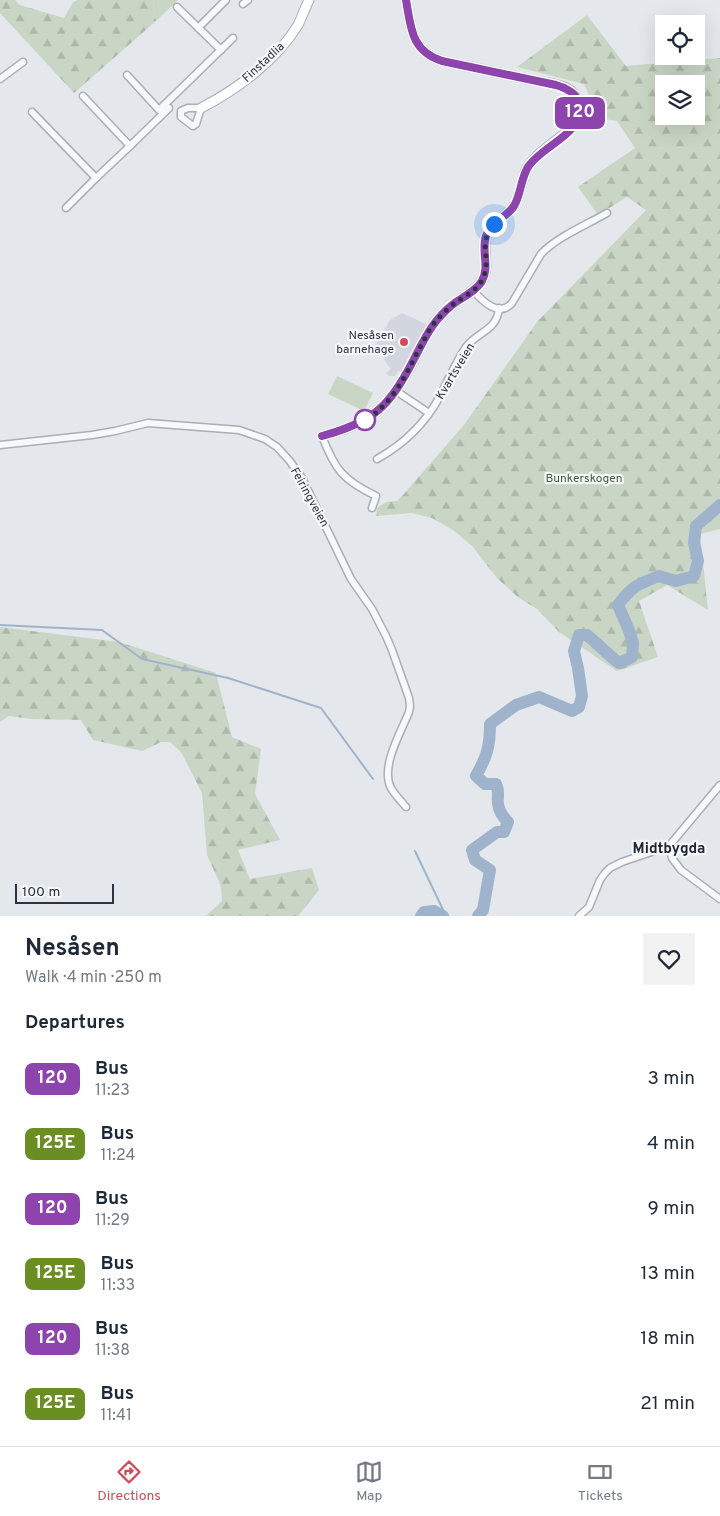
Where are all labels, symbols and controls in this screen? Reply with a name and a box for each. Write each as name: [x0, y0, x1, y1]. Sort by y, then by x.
map controls: [655, 15, 705, 125]
button: locate: [655, 15, 705, 65]
street label: Finstadlia: [239, 39, 288, 86]
button: layers: [655, 75, 705, 125]
line badge: 120: [551, 97, 609, 129]
text: 120: [565, 101, 595, 124]
your location: [482, 212, 507, 237]
place label: Nesåsen barnehage: [336, 328, 394, 358]
marker: Nesåsen barnehage: [398, 336, 410, 348]
street label: Kvartsveien: [433, 340, 479, 403]
unlabelled marker: [354, 409, 376, 431]
street label: Feiringveien: [286, 465, 332, 530]
park label: Bunkerskogen: [545, 471, 623, 487]
district label: Midtbygda: [633, 840, 705, 859]
scale bar: [15, 881, 114, 904]
text: 100 m: [22, 884, 60, 901]
button: heart: [643, 933, 695, 985]
text: Nesåsen: [25, 934, 120, 964]
text: Walk · 4 min · 250 m: [25, 968, 162, 988]
text: Departures: [25, 1011, 125, 1035]
text: Bus: [95, 1057, 129, 1081]
text: 120: [37, 1067, 68, 1090]
text: 3 min: [647, 1067, 695, 1091]
text: 11:23: [95, 1081, 130, 1101]
text: Bus: [100, 1122, 134, 1146]
text: 125E: [35, 1132, 75, 1155]
text: 4 min: [647, 1132, 695, 1156]
text: 11:24: [100, 1146, 136, 1166]
text: Bus: [95, 1187, 129, 1211]
text: 120: [37, 1197, 68, 1220]
text: 9 min: [648, 1197, 695, 1221]
text: 11:29: [95, 1211, 130, 1231]
text: Bus: [100, 1252, 134, 1276]
text: 125E: [35, 1262, 75, 1285]
text: 13 min: [640, 1262, 695, 1286]
text: 11:33: [100, 1276, 135, 1296]
text: Bus: [95, 1317, 129, 1341]
text: 120: [37, 1327, 68, 1350]
text: 18 min: [640, 1327, 695, 1351]
text: 11:38: [95, 1341, 130, 1361]
text: Bus: [100, 1382, 134, 1406]
text: 125E: [35, 1392, 75, 1415]
text: 21 min: [640, 1392, 695, 1416]
text: 11:41: [100, 1406, 132, 1426]
tab: Directions: [97, 1458, 161, 1505]
tab: Map: [355, 1458, 383, 1505]
tab: Tickets: [578, 1458, 623, 1505]

